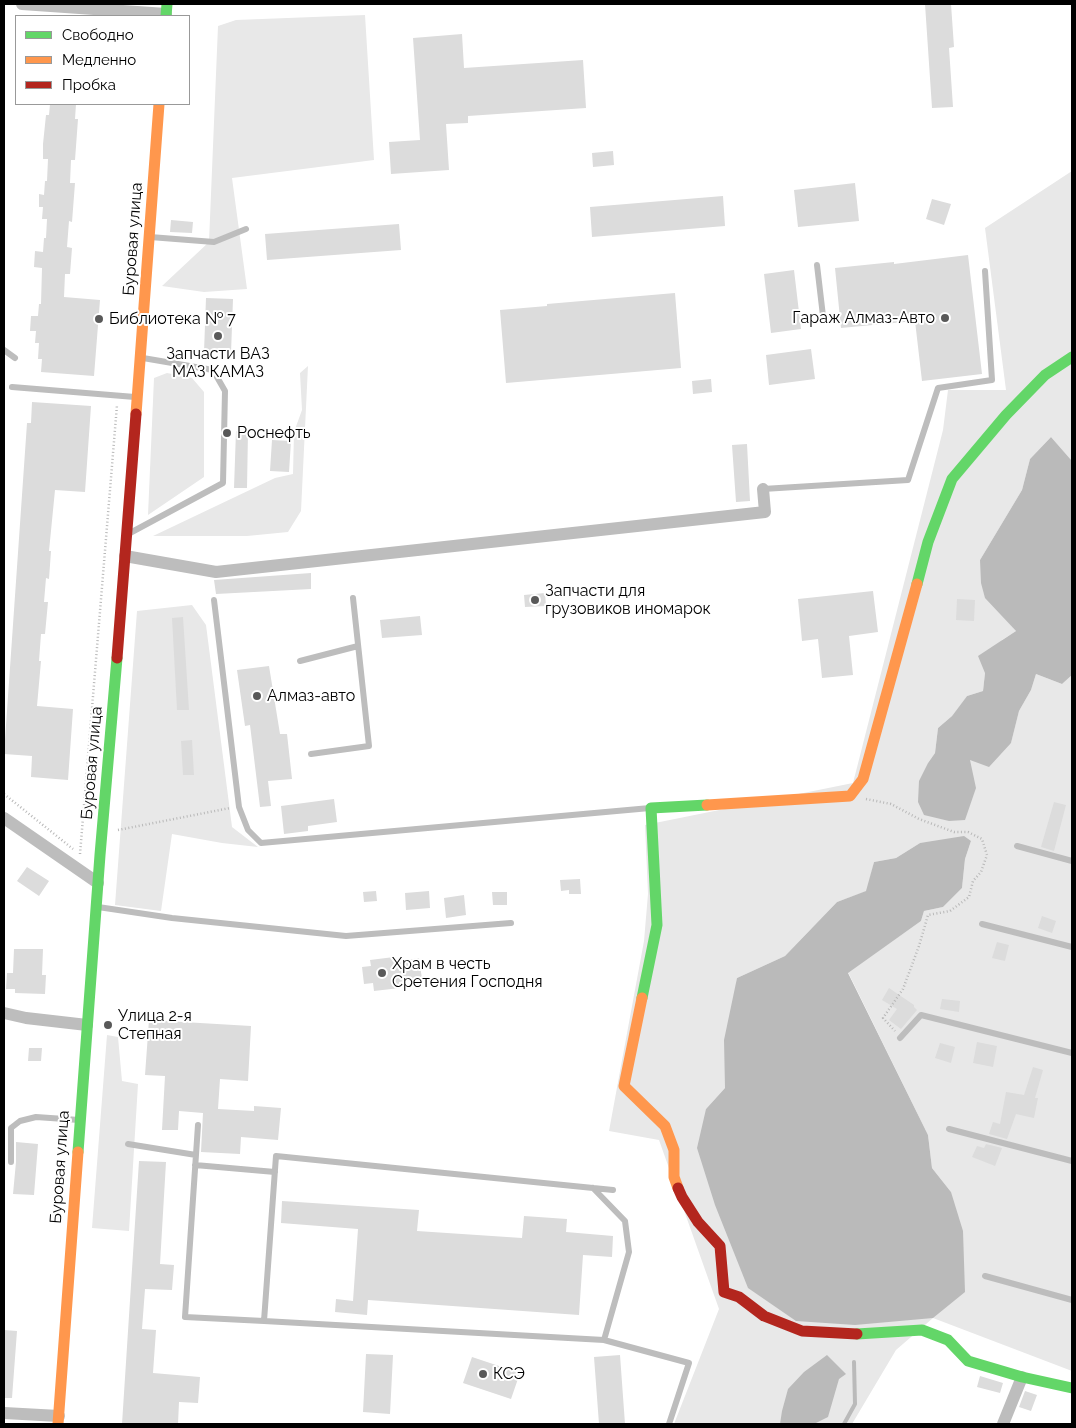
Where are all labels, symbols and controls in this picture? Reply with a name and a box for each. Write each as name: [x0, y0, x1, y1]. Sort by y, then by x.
legend: [15, 15, 190, 105]
text: Свободно: [62, 26, 134, 44]
text: Медленно: [62, 51, 136, 69]
text: Пробка: [62, 76, 116, 94]
street label: Буровая улица: [119, 182, 147, 296]
place label: Гараж Алмаз-Авто: [792, 308, 935, 328]
place label: Библиотека № 7: [109, 309, 236, 329]
marker: Гараж Алмаз-Авто: [939, 312, 951, 324]
marker: Библиотека № 7: [93, 313, 105, 325]
marker: Запчасти ВАЗ МАЗ КАМАЗ: [212, 330, 224, 342]
place label: Запчасти ВАЗ МАЗ КАМАЗ: [166, 344, 270, 382]
place label: Роснефть: [237, 423, 311, 443]
marker: Роснефть: [221, 427, 233, 439]
place label: Запчасти для грузовиков иномарок: [545, 581, 711, 619]
marker: Запчасти для грузовиков иномарок: [529, 594, 541, 606]
place label: Алмаз-авто: [267, 686, 355, 706]
marker: Алмаз-авто: [251, 690, 263, 702]
street label: Буровая улица: [77, 706, 107, 820]
place label: Храм в честь Сретения Господня: [392, 954, 543, 992]
marker: Храм в честь Сретения Господня: [376, 967, 388, 979]
place label: Улица 2-я Степная: [118, 1006, 192, 1044]
marker: Улица 2-я Степная: [102, 1019, 114, 1031]
street label: Буровая улица: [46, 1110, 74, 1224]
place label: КСЭ: [493, 1364, 525, 1384]
marker: КСЭ: [477, 1368, 489, 1380]

